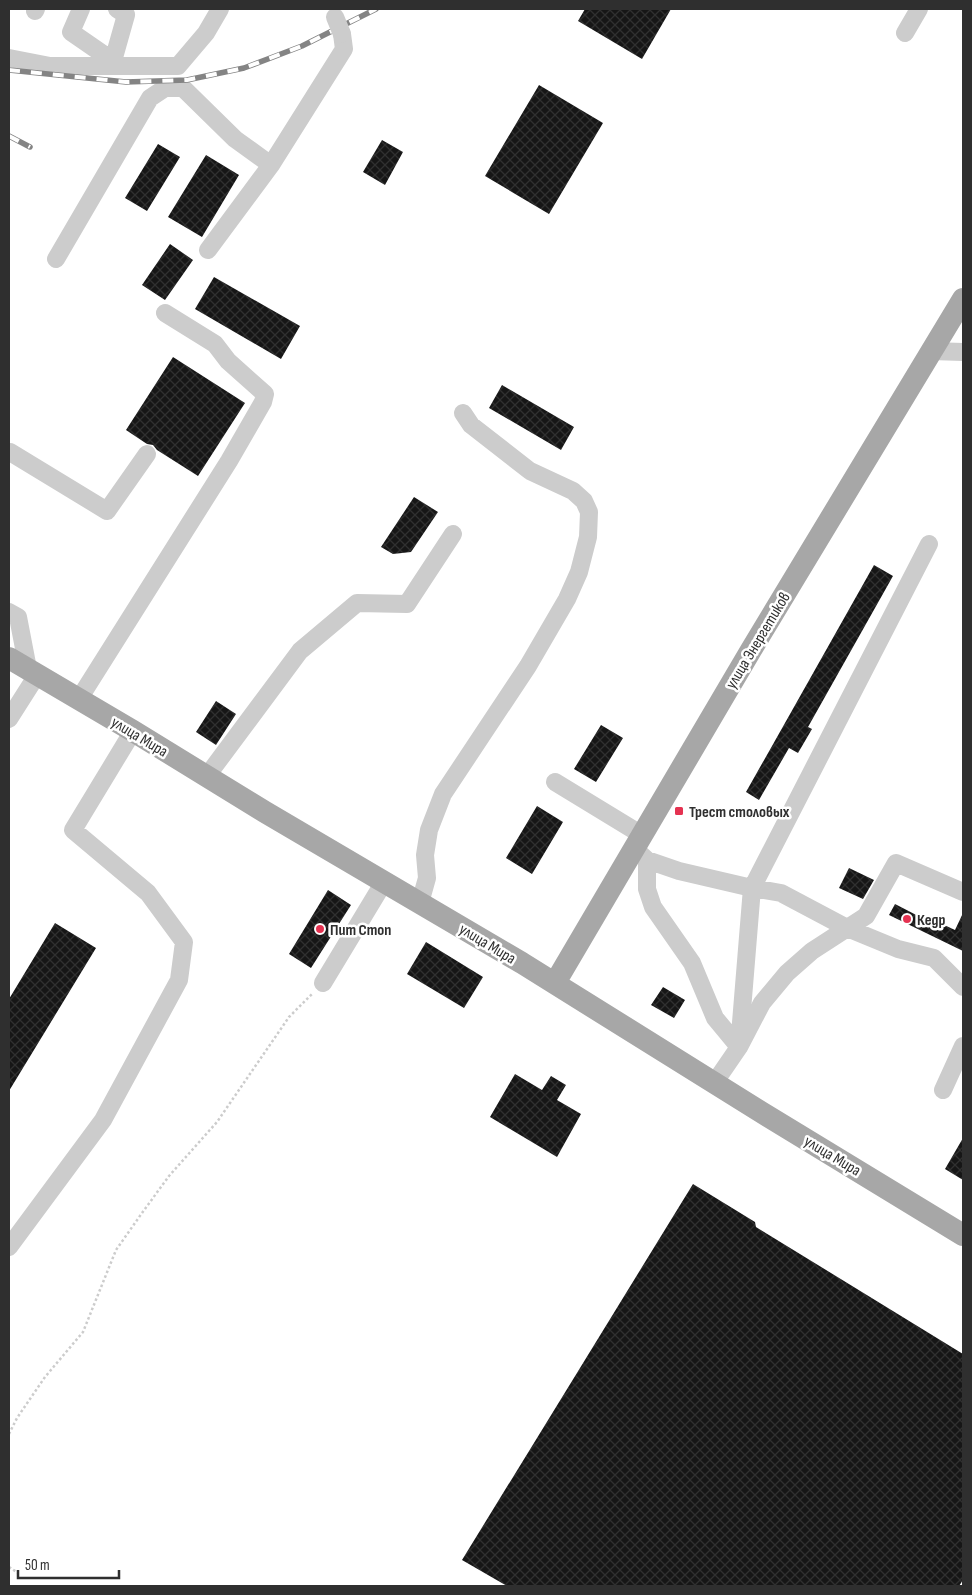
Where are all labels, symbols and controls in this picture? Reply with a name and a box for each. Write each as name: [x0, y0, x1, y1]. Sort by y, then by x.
street label: улица Энергетиков: [722, 589, 795, 693]
street label: улица Мира: [107, 713, 171, 762]
place label: Трест столовых: [689, 803, 790, 822]
marker: Трест столовых: [673, 805, 685, 817]
place label: Кедр: [917, 911, 945, 930]
marker: Кедр: [901, 913, 913, 925]
street label: улица Мира: [455, 920, 519, 969]
place label: Пит Стоп: [330, 921, 391, 940]
marker: Пит Стоп: [314, 923, 326, 935]
street label: улица Мира: [800, 1132, 864, 1181]
scale bar: [18, 1548, 119, 1580]
text: 50 m: [25, 1556, 50, 1575]

